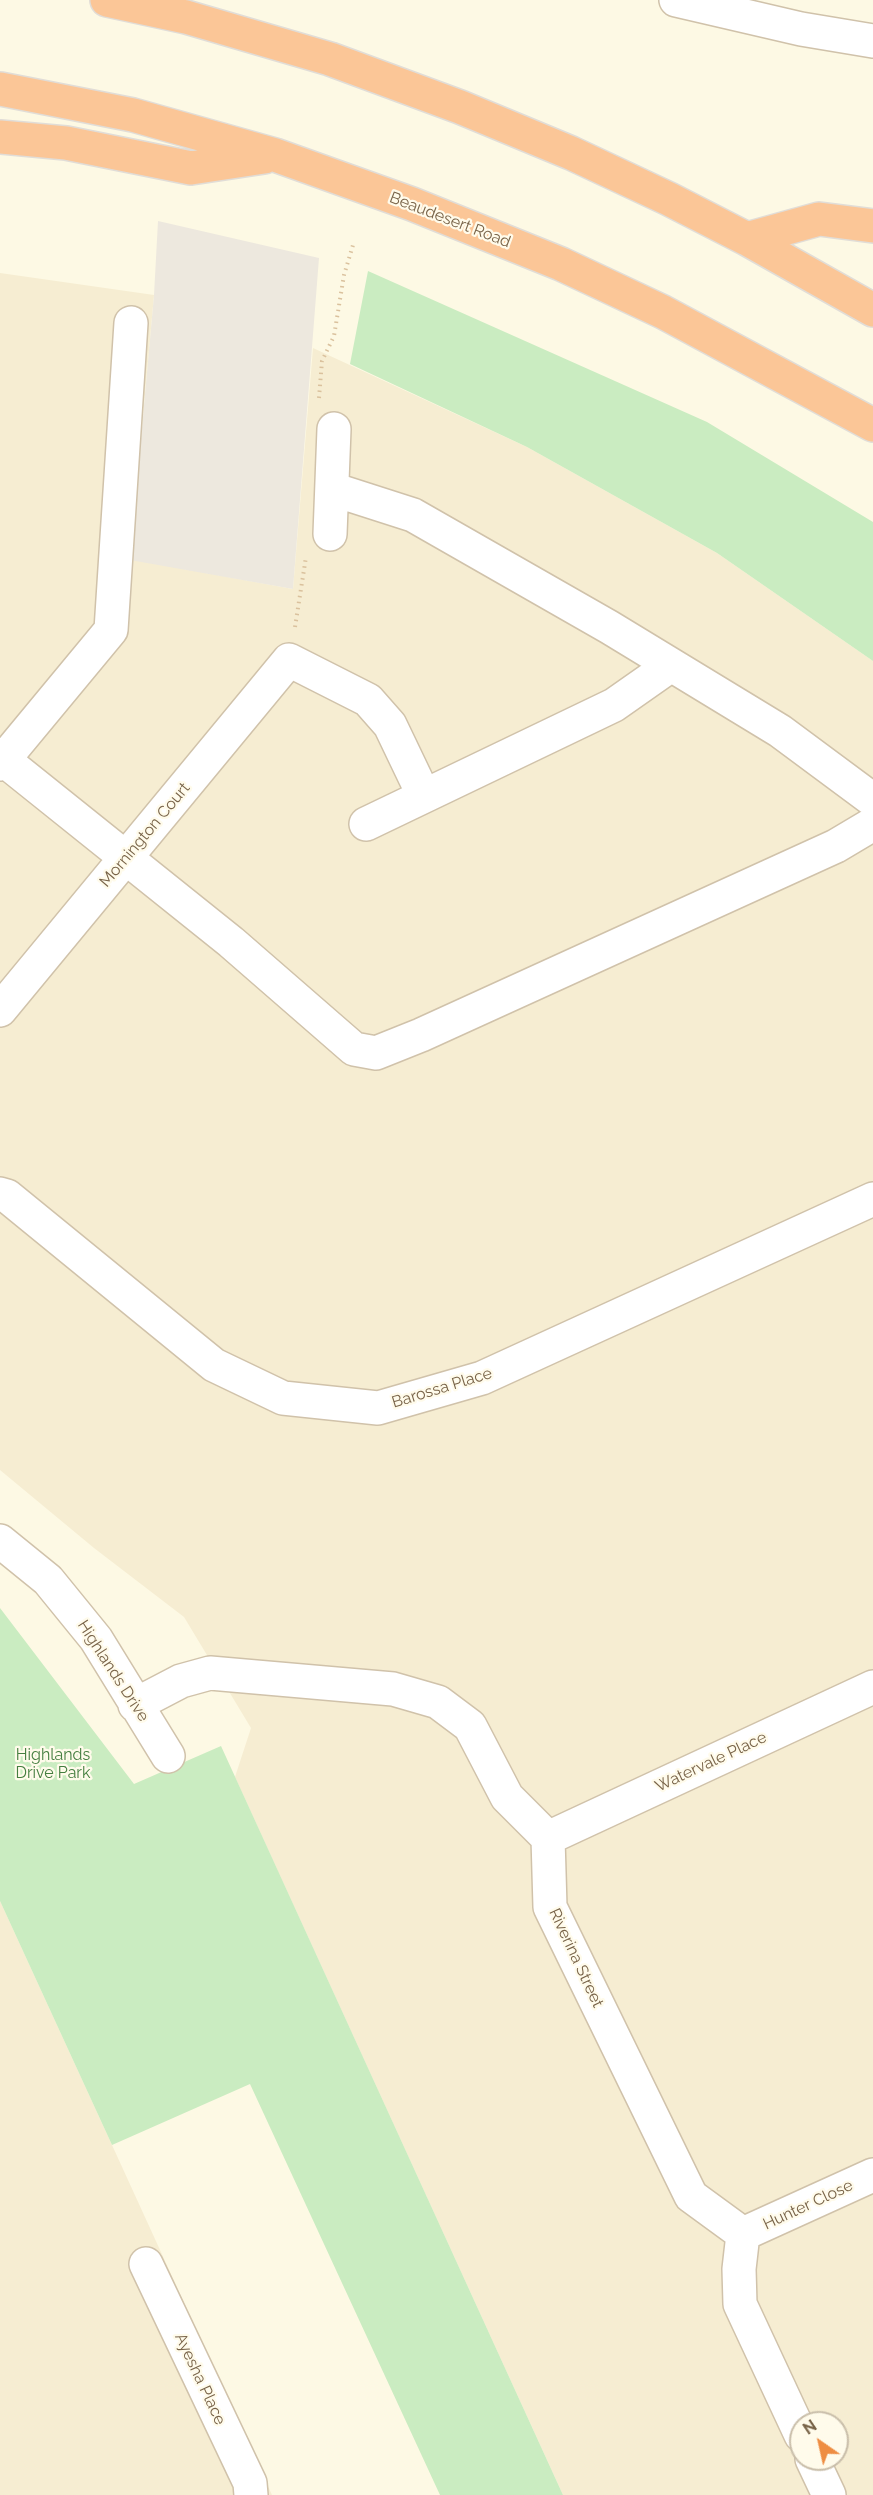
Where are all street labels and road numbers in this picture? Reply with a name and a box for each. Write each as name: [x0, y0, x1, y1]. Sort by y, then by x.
street label: Beaudesert Road: [387, 188, 513, 252]
street label: Mornington Court: [96, 779, 194, 891]
street label: Barossa Place: [390, 1364, 494, 1412]
street label: Highlands Drive: [73, 1617, 153, 1725]
street label: Watervale Place: [652, 1728, 770, 1796]
street label: Riverina Street: [545, 1905, 607, 2011]
street label: Hunter Close: [760, 2176, 856, 2234]
street label: Ayesha Place: [170, 2330, 230, 2428]

